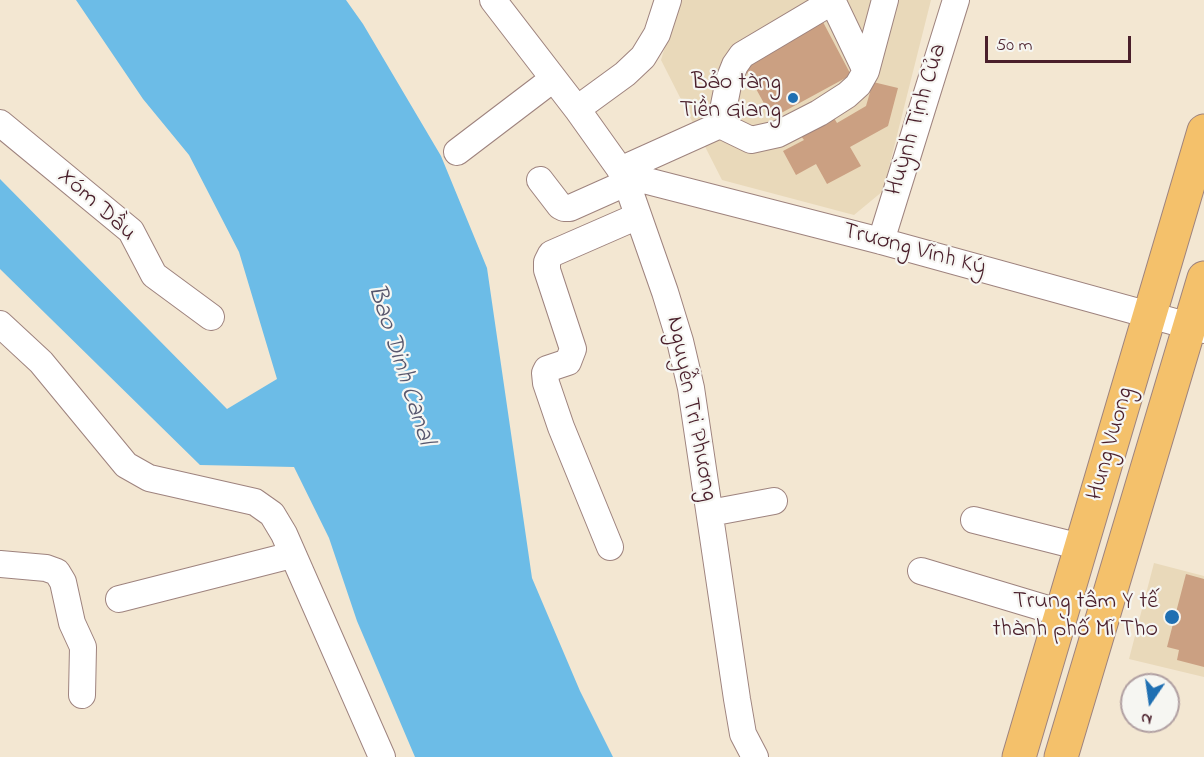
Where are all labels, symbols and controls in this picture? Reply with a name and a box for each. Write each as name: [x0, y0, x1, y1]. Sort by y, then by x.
scale bar: [988, 24, 1134, 62]
text: 50 m: [996, 33, 1033, 59]
street label: Huỳnh Tịnh Của: [881, 41, 955, 199]
place label: Bảo tàng Tiền Giang: [679, 70, 781, 126]
marker: Bảo tàng Tiền Giang: [786, 91, 800, 105]
street label: Xóm Dầu: [51, 163, 141, 249]
street label: Trương Vĩnh Ký: [839, 218, 989, 284]
water label: Bao Dinh Canal: [358, 281, 440, 449]
street label: Nguyễn Tri Phương: [658, 314, 722, 504]
street label: Hung Vuong: [1082, 384, 1142, 504]
place label: Trung tâm Y tế thành phố Mĩ Tho: [992, 589, 1158, 645]
marker: Trung tâm Y tế thành phố Mĩ Tho: [1163, 608, 1181, 626]
north arrow: [1120, 673, 1180, 733]
text: N: [1138, 706, 1154, 731]

